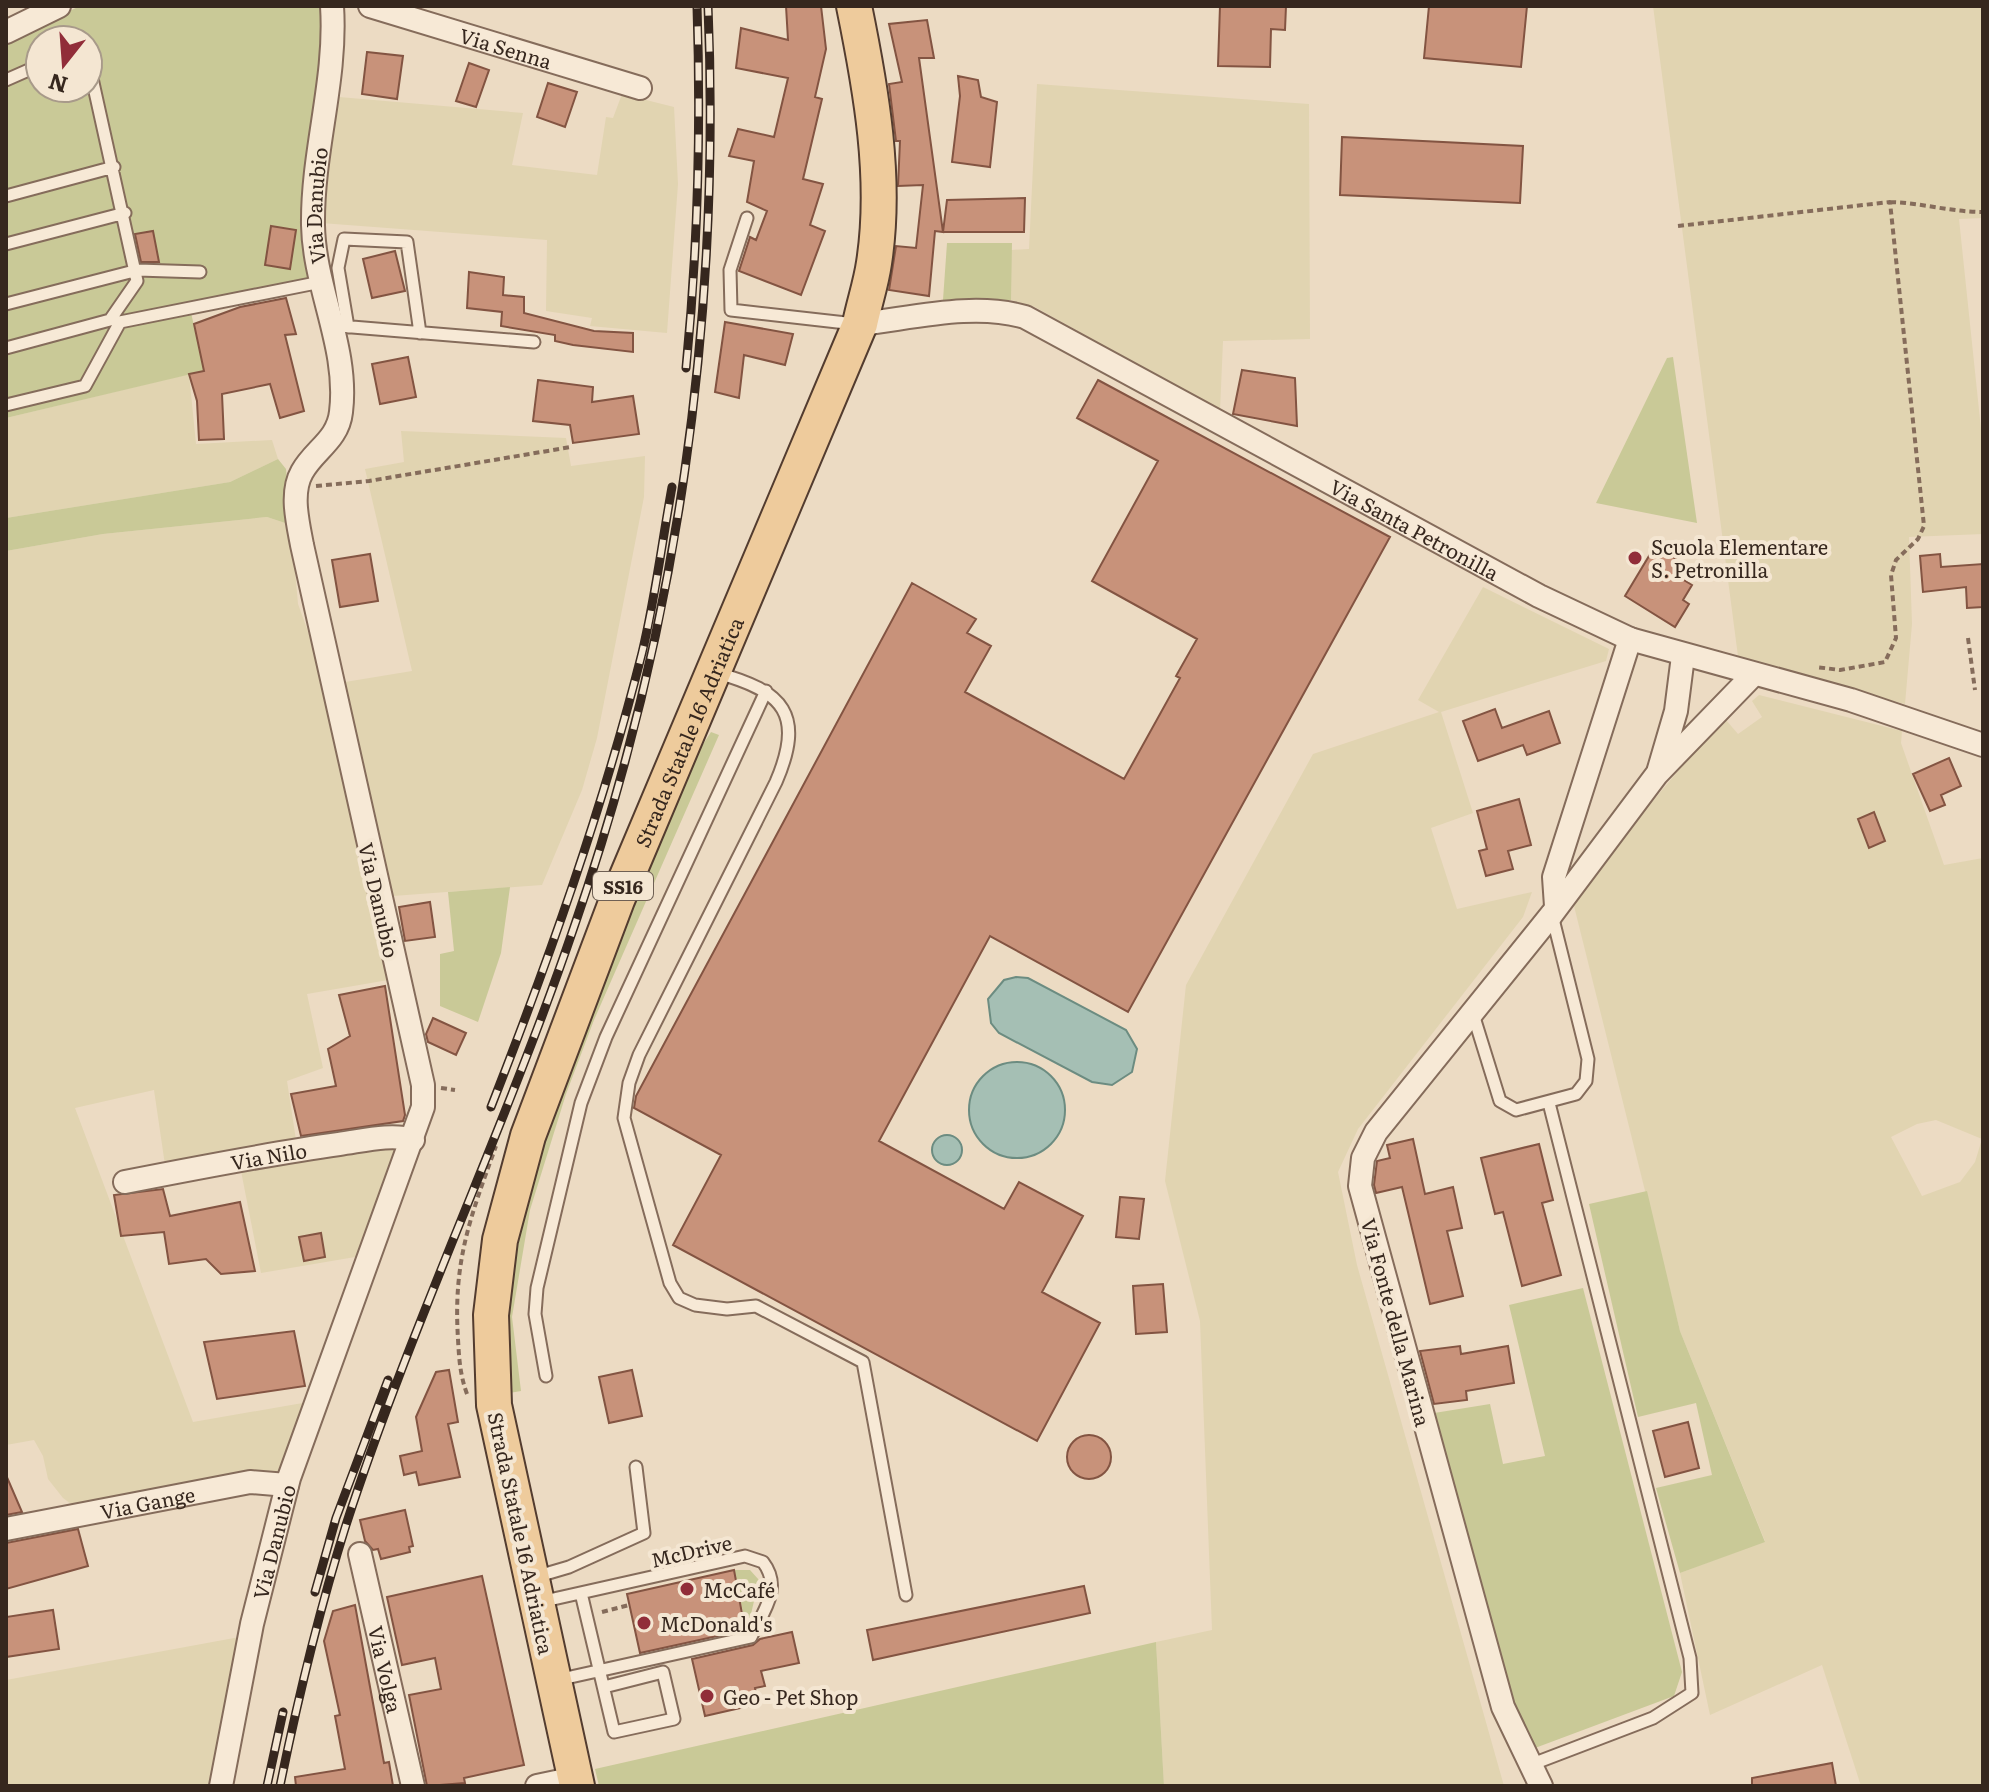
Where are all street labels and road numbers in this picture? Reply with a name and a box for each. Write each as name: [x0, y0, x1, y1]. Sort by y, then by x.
street label: Via Senna: [456, 19, 556, 76]
street label: Via Danubio: [298, 145, 334, 267]
street label: Via Santa Petronilla: [1325, 471, 1505, 587]
street label: Strada Statale 16 Adriatica: [626, 612, 750, 852]
street label: Via Danubio: [352, 839, 408, 961]
road number: SS16: [593, 872, 653, 900]
street label: Via Nilo: [228, 1134, 309, 1176]
street label: Via Fonte della Marina: [1355, 1214, 1439, 1430]
street label: Strada Statale 16 Adriatica: [482, 1409, 562, 1657]
street label: Via Gange: [97, 1478, 197, 1526]
street label: Via Danubio: [244, 1481, 302, 1602]
street label: McDrive: [648, 1526, 734, 1574]
street label: Via Volga: [362, 1623, 411, 1716]

